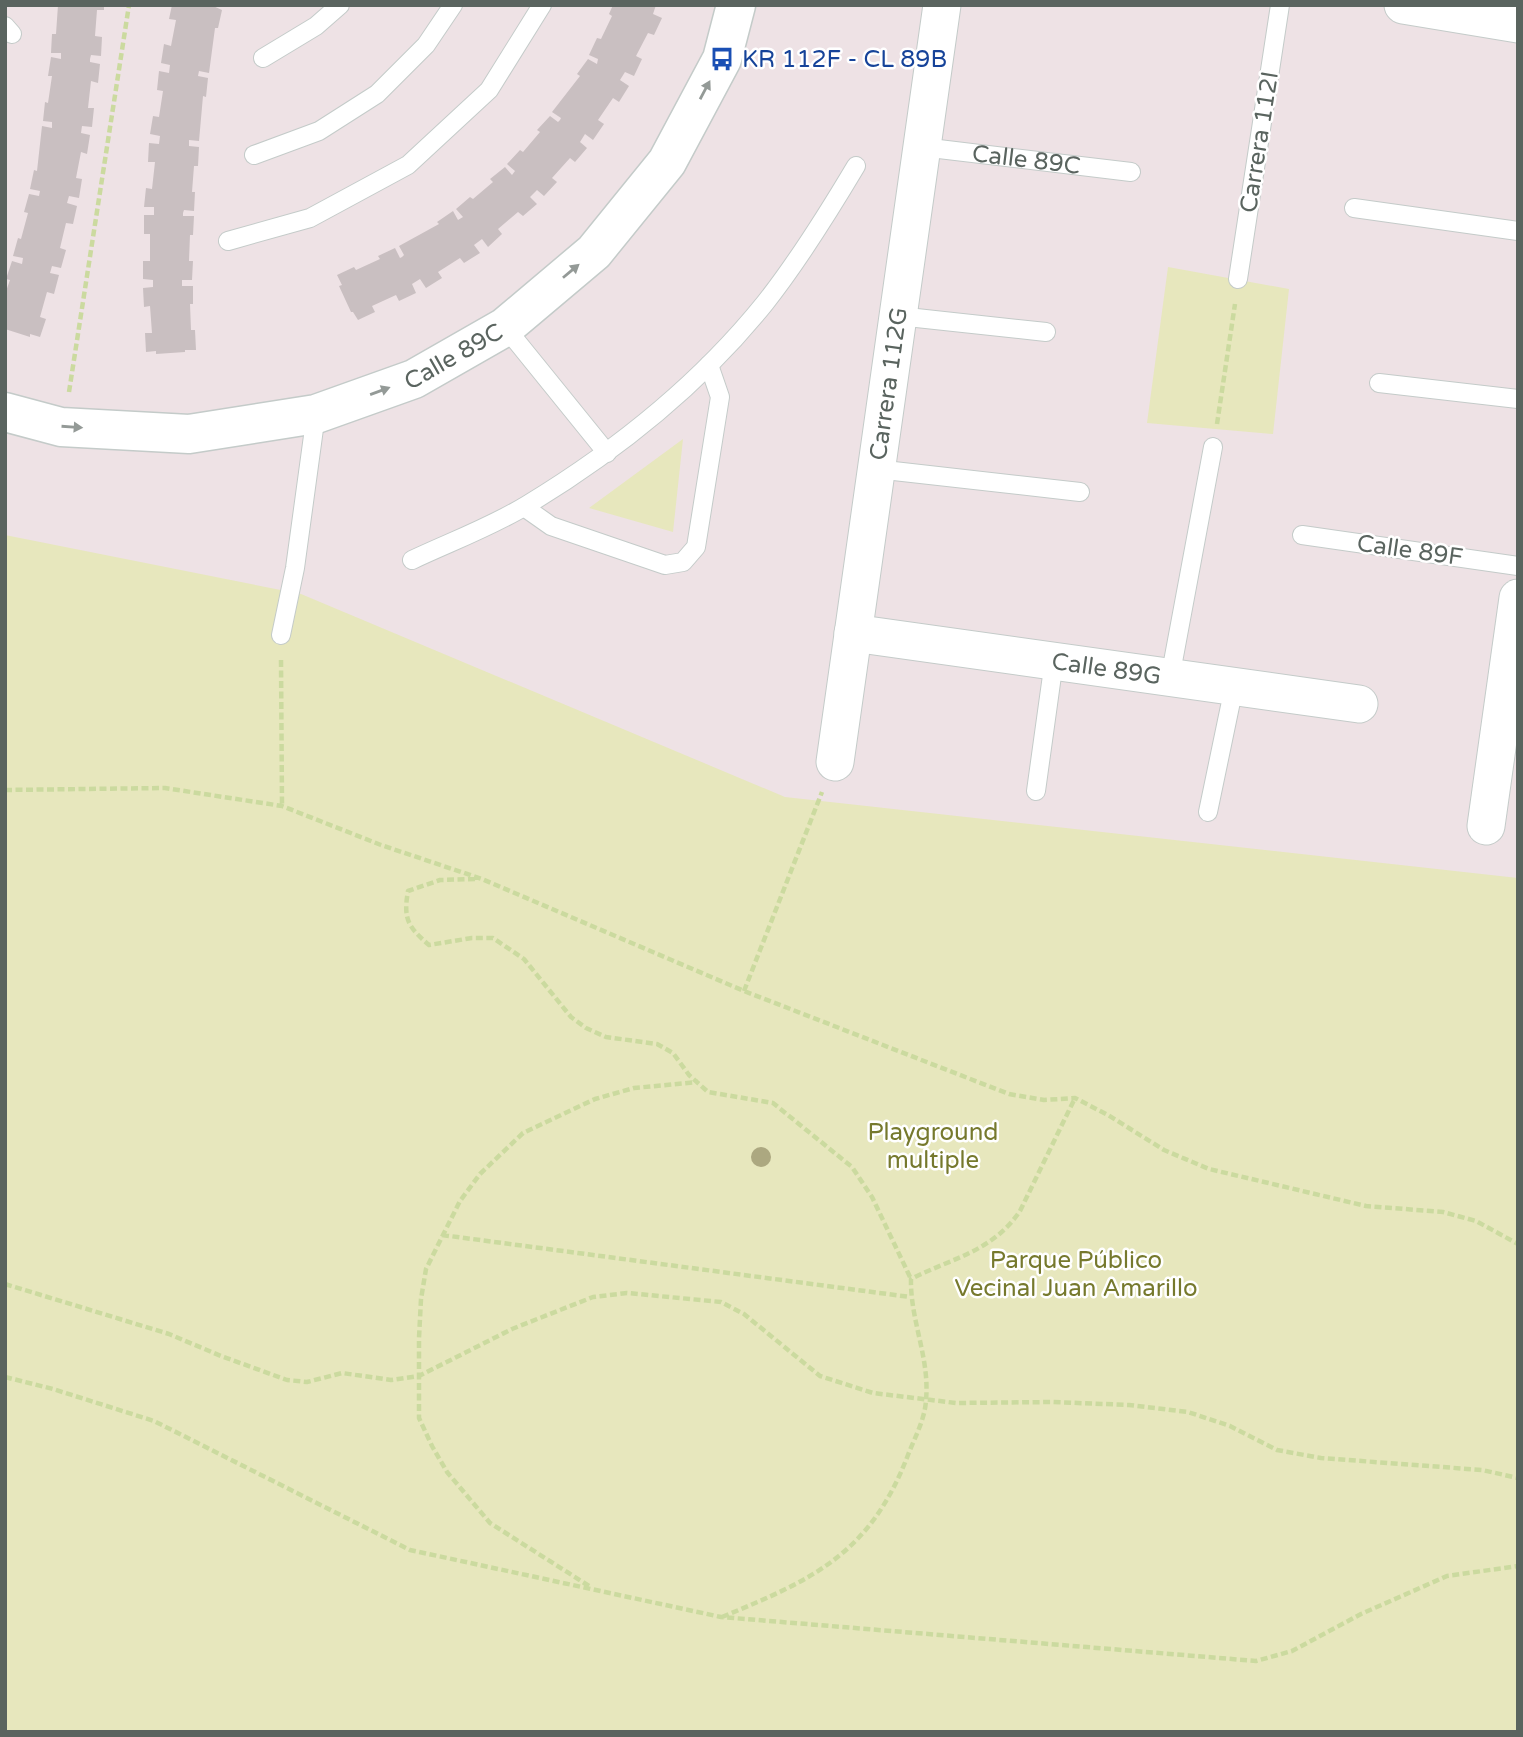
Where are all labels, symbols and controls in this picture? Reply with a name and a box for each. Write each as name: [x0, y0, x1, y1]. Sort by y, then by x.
bus stop icon: KR 112F - CL 89B: [708, 45, 736, 73]
place label: KR 112F - CL 89B: [742, 45, 947, 74]
street label: Carrera 112I: [1234, 69, 1285, 215]
one-way arrow: [700, 80, 711, 100]
street label: Calle 89C: [970, 139, 1082, 181]
one-way arrow: [563, 264, 580, 279]
street label: Carrera 112G: [864, 305, 914, 462]
street label: Calle 89C: [401, 317, 508, 396]
one-way arrow: [369, 385, 390, 396]
one-way arrow: [61, 422, 83, 433]
street label: Calle 89F: [1355, 529, 1465, 572]
street label: Calle 89G: [1050, 647, 1163, 691]
park label: Playground multiple: [868, 1118, 998, 1175]
park label: Parque Público Vecinal Juan Amarillo: [954, 1246, 1198, 1303]

